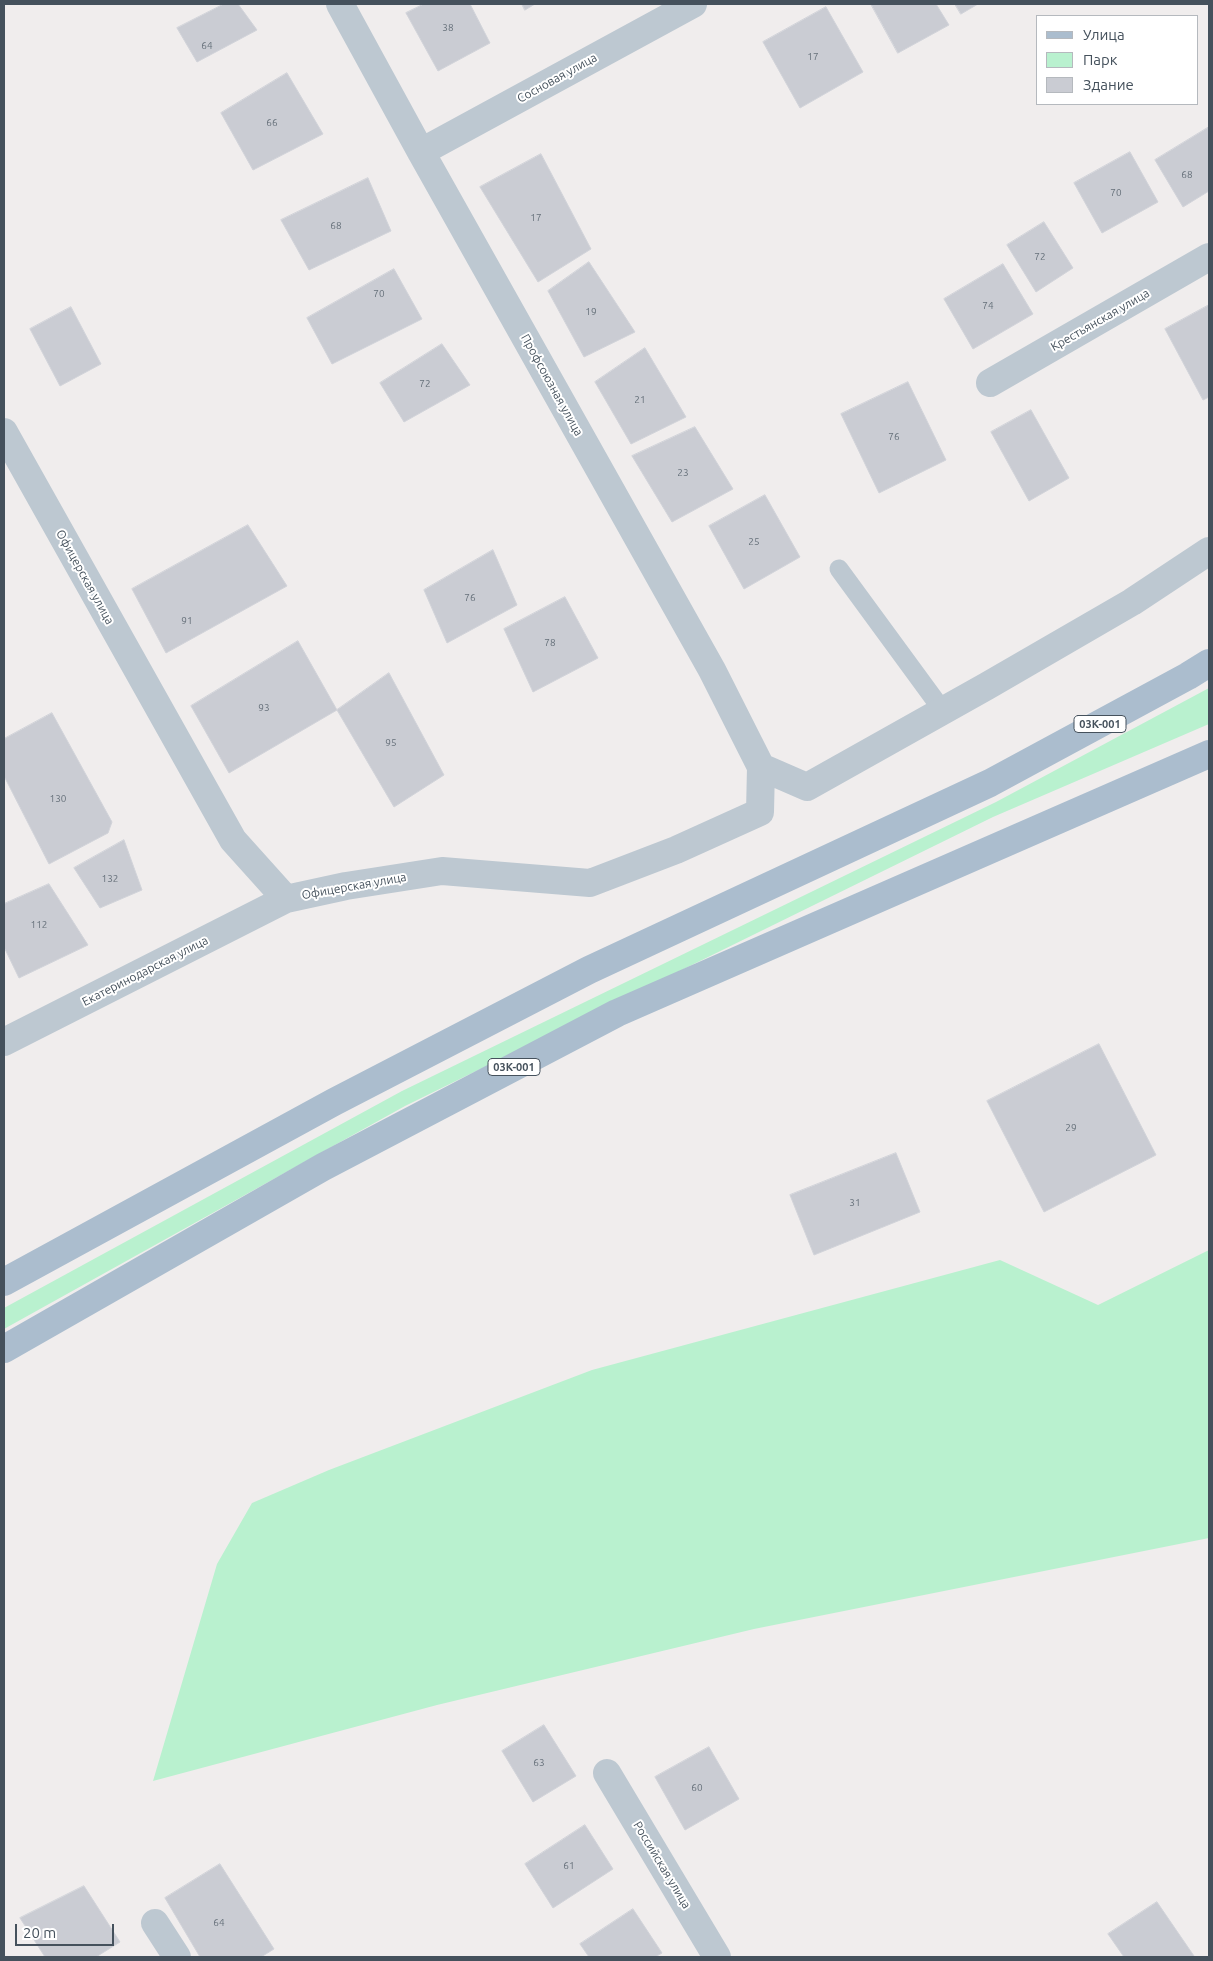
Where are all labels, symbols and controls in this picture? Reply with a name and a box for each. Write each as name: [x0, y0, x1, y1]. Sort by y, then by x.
legend: [1036, 15, 1198, 105]
house number: 38: [442, 22, 454, 34]
text: Улица: [1083, 26, 1125, 43]
house number: 64: [201, 40, 213, 52]
street label: Сосновая улица: [515, 50, 599, 106]
house number: 17: [807, 51, 819, 63]
text: Парк: [1083, 51, 1118, 68]
text: Здание: [1083, 76, 1134, 93]
house number: 66: [266, 117, 278, 129]
house number: 68: [1181, 169, 1193, 181]
house number: 70: [1110, 187, 1122, 199]
house number: 17: [530, 212, 542, 224]
house number: 68: [330, 220, 342, 232]
house number: 72: [1034, 251, 1046, 263]
street label: Крестьянская улица: [1048, 286, 1152, 354]
house number: 70: [373, 288, 385, 300]
house number: 74: [982, 300, 994, 312]
house number: 19: [585, 306, 597, 318]
street label: Профсоюзная улица: [518, 331, 586, 439]
house number: 72: [419, 378, 431, 390]
house number: 21: [634, 394, 646, 406]
house number: 76: [888, 431, 900, 443]
house number: 23: [677, 467, 689, 479]
street label: Офицерская улица: [53, 527, 117, 627]
house number: 25: [748, 536, 760, 548]
house number: 76: [464, 592, 476, 604]
house number: 91: [181, 615, 193, 627]
house number: 78: [544, 637, 556, 649]
house number: 93: [258, 702, 270, 714]
road number: 03К-001: [1074, 716, 1126, 732]
house number: 95: [385, 737, 397, 749]
house number: 130: [50, 793, 66, 805]
street label: Офицерская улица: [301, 870, 407, 902]
house number: 132: [102, 873, 118, 885]
house number: 112: [31, 919, 47, 931]
street label: Екатеринодарская улица: [80, 933, 210, 1009]
road number: 03К-001: [488, 1058, 540, 1076]
house number: 29: [1065, 1122, 1077, 1134]
house number: 31: [849, 1197, 861, 1209]
house number: 63: [533, 1757, 545, 1769]
house number: 60: [691, 1782, 703, 1794]
street label: Российская улица: [630, 1819, 694, 1911]
house number: 61: [563, 1860, 575, 1872]
scale bar: [18, 1914, 116, 1946]
house number: 64: [213, 1917, 225, 1929]
text: 20 m: [23, 1924, 56, 1941]

